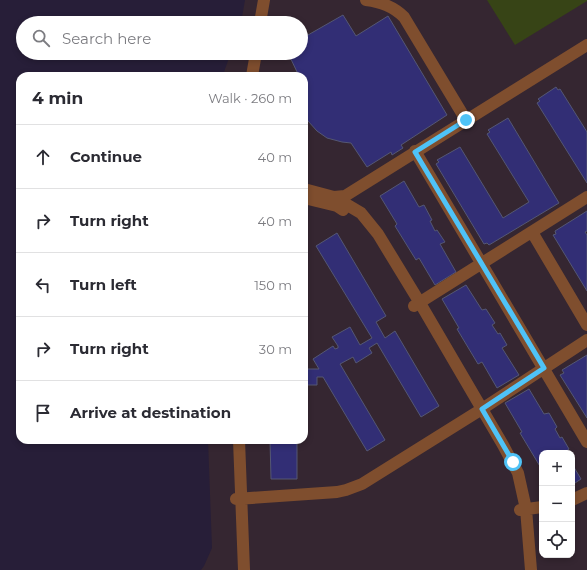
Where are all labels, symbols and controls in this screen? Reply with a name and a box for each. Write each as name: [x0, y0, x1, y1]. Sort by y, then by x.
search box: [16, 16, 308, 60]
icon: search: [30, 27, 52, 49]
text: Search here: [62, 29, 151, 48]
text: 4 min: [32, 88, 83, 108]
text: Walk · 260 m: [208, 90, 292, 106]
route end: [457, 111, 475, 129]
icon: ahead: [32, 146, 54, 168]
text: Continue: [70, 147, 142, 166]
text: 40 m: [258, 149, 292, 165]
icon: right: [32, 210, 54, 232]
text: Turn right: [70, 211, 149, 230]
text: 40 m: [258, 213, 292, 229]
icon: left: [32, 274, 54, 296]
text: Turn left: [70, 275, 137, 294]
text: 150 m: [254, 277, 292, 293]
icon: right: [32, 338, 54, 360]
text: Turn right: [70, 339, 149, 358]
text: 30 m: [259, 341, 292, 357]
icon: arrive: [32, 402, 54, 424]
text: Arrive at destination: [70, 403, 231, 422]
map controls: [539, 450, 575, 558]
button: +: [539, 450, 575, 486]
route start: [504, 453, 522, 471]
button: −: [539, 486, 575, 522]
button: locate: [539, 522, 575, 558]

